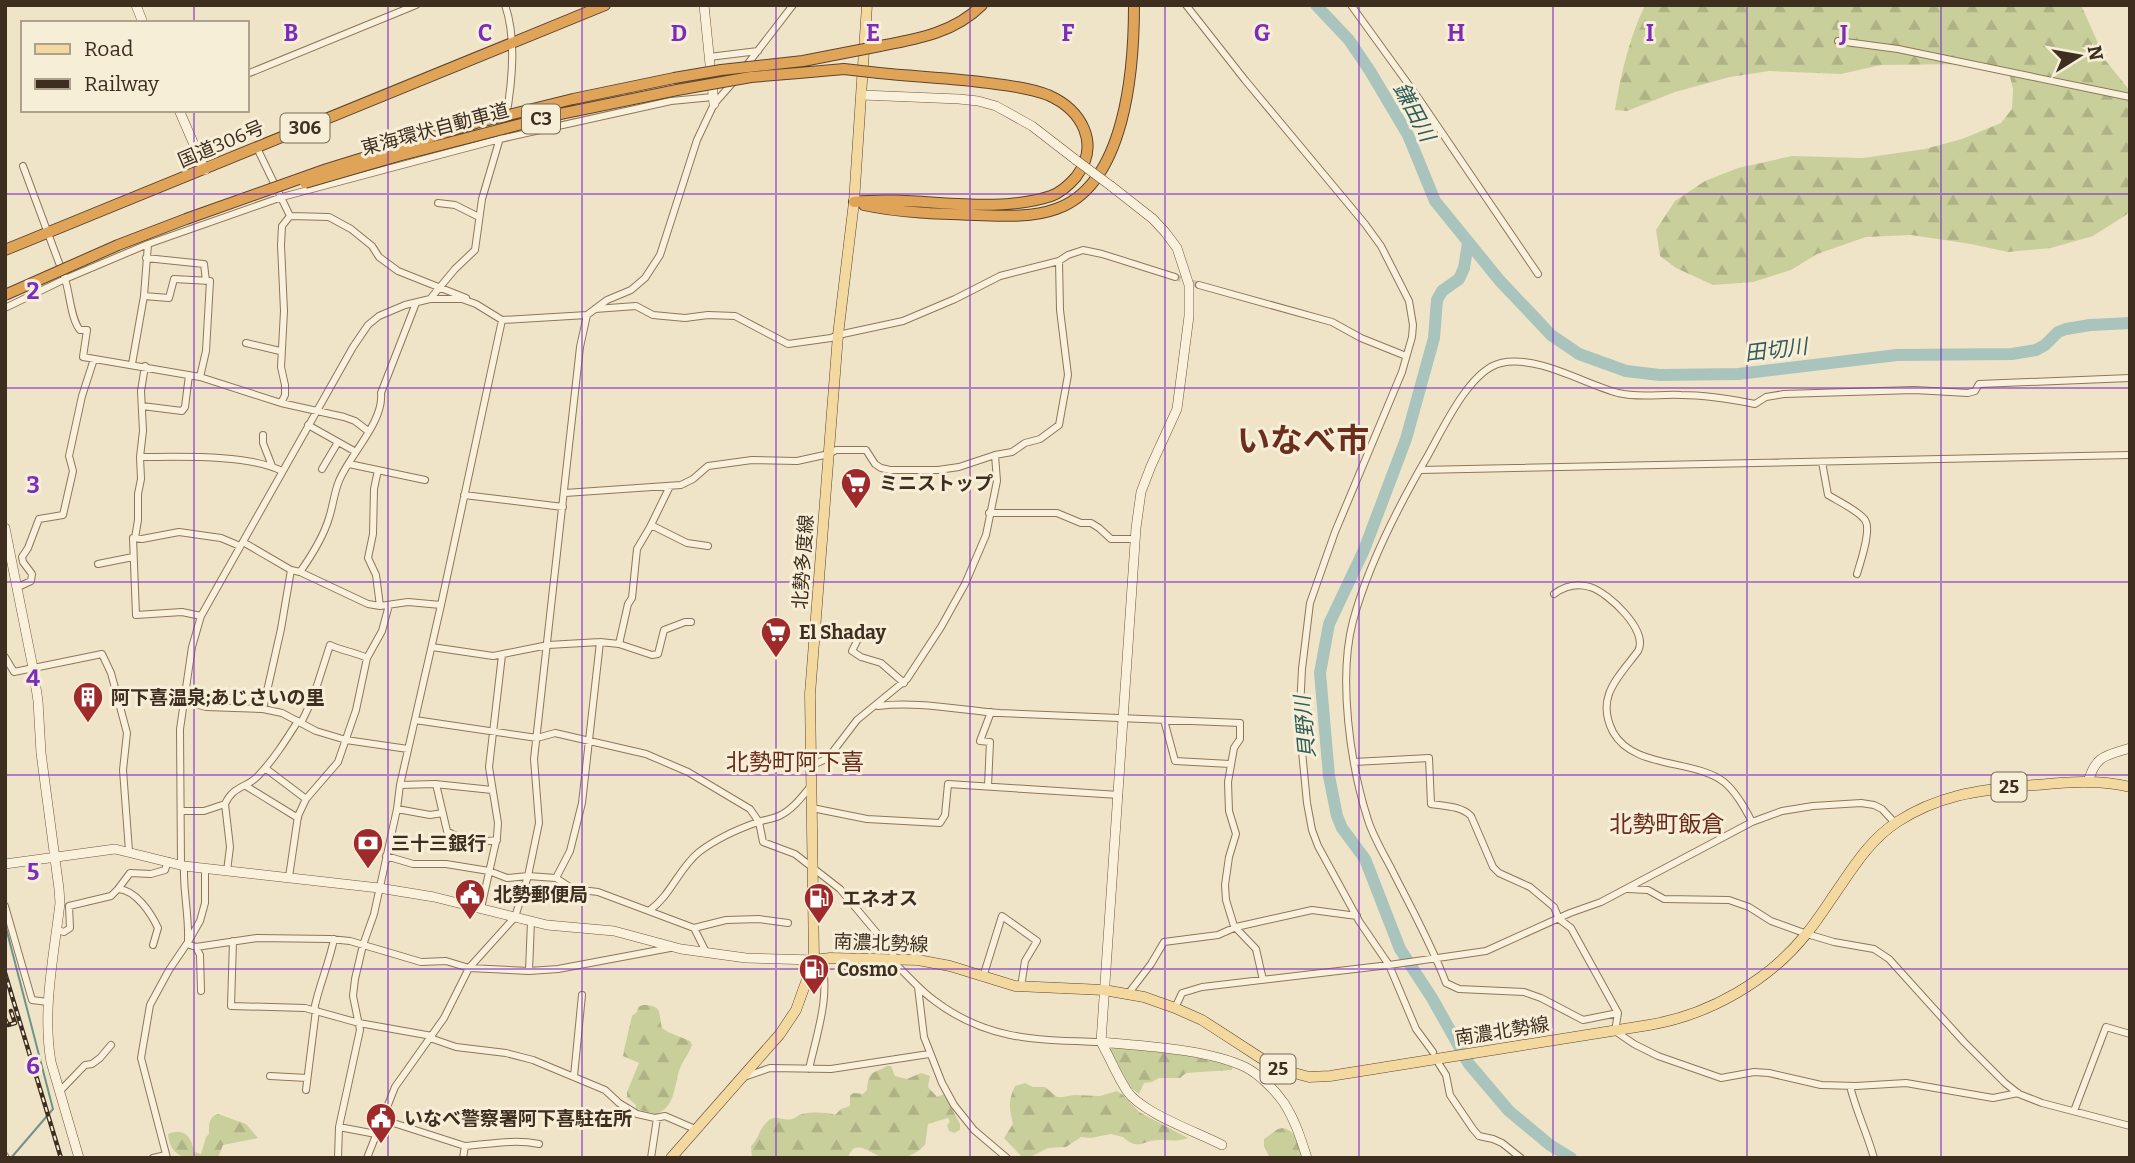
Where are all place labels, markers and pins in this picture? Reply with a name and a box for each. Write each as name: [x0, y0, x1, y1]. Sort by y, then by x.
supermarket icon: ミニストップ: [839, 466, 873, 510]
place label: ミニストップ: [879, 472, 993, 495]
supermarket icon: El Shaday: [759, 615, 793, 659]
place label: El Shaday: [799, 621, 886, 644]
building icon: 阿下喜温泉;あじさいの里: [71, 680, 105, 724]
place label: 阿下喜温泉;あじさいの里: [111, 686, 325, 709]
bank icon: 三十三銀行: [351, 826, 385, 870]
place label: 三十三銀行: [391, 832, 486, 855]
public building icon: 北勢郵便局: [453, 877, 487, 921]
fuel station icon: エネオス: [802, 881, 836, 925]
place label: 北勢郵便局: [493, 883, 588, 906]
place label: エネオス: [842, 887, 918, 910]
fuel station icon: Cosmo: [797, 952, 831, 996]
place label: Cosmo: [837, 958, 898, 981]
public building icon: いなべ警察署阿下喜駐在所: [364, 1101, 398, 1145]
place label: いなべ警察署阿下喜駐在所: [404, 1107, 632, 1130]

